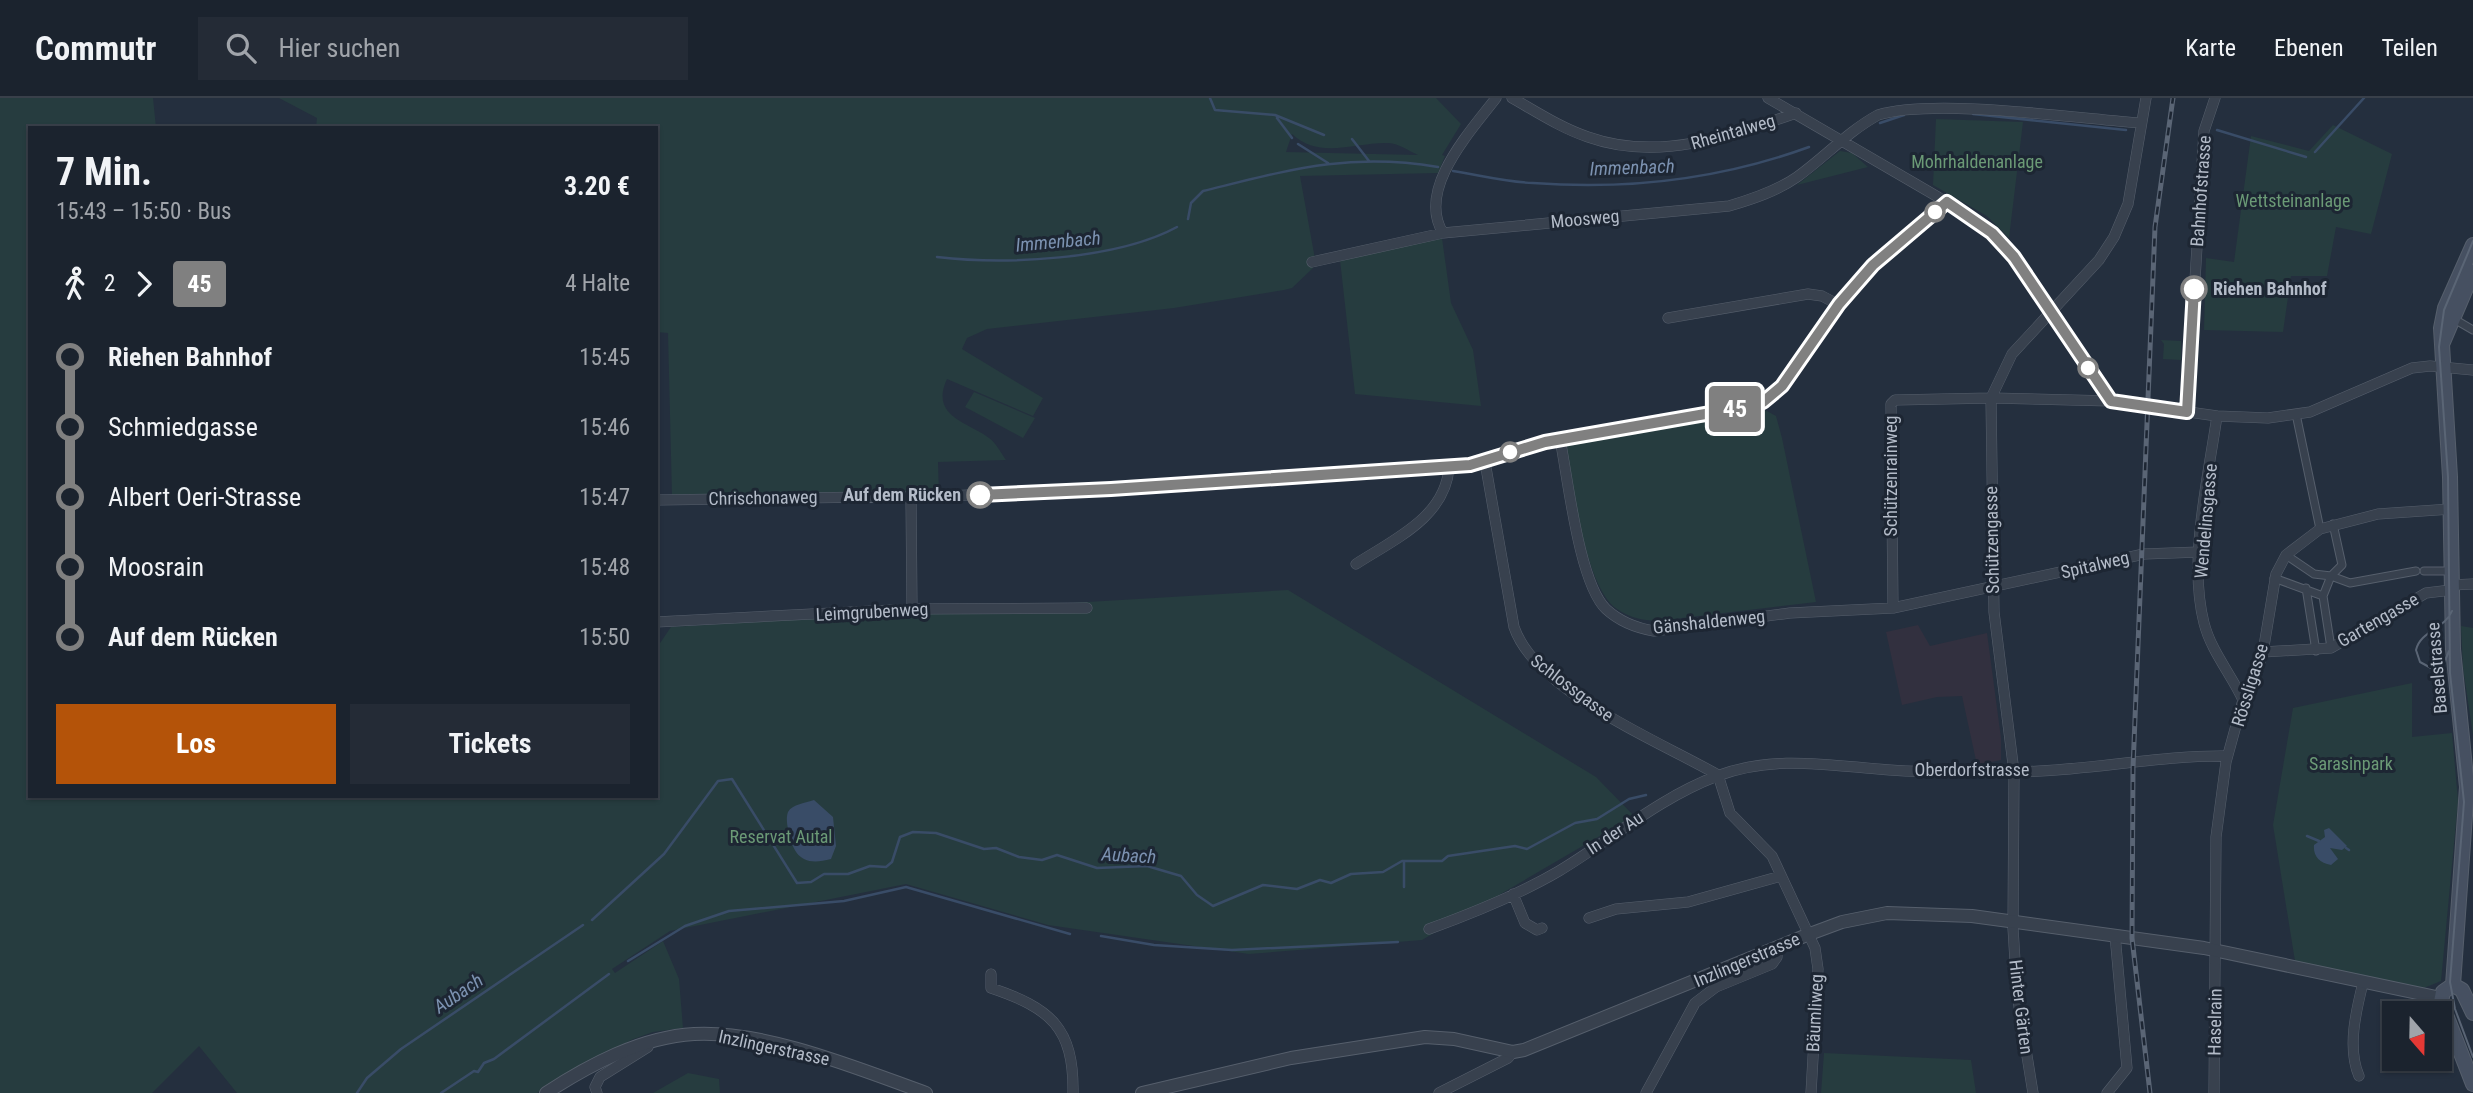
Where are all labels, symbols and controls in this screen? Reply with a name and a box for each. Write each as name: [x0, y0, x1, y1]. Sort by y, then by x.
search box: [198, 17, 688, 80]
text: Commutr: [35, 29, 156, 68]
icon: search: [222, 29, 260, 67]
text: Hier suchen: [278, 33, 400, 63]
text: Karte: [2185, 34, 2236, 62]
text: Ebenen: [2274, 34, 2344, 62]
text: Teilen: [2382, 34, 2438, 62]
street label: Rheintalweg: [1688, 109, 1777, 154]
street label: Bahnhofstrasse: [2186, 135, 2215, 247]
text: 7 Min.: [56, 150, 152, 194]
park label: Mohrhaldenanlage: [1911, 151, 2043, 172]
water label: Immenbach: [1589, 155, 1675, 180]
text: 3.20 €: [564, 171, 630, 201]
park label: Wettsteinanlage: [2236, 190, 2350, 211]
text: 15:43 – 15:50 · Bus: [56, 198, 232, 225]
unlabelled marker: [1925, 202, 1945, 222]
street label: Moosweg: [1550, 205, 1620, 232]
water label: Immenbach: [1015, 226, 1102, 257]
icon: walk: [56, 265, 94, 303]
icon: forward: [125, 265, 163, 303]
text: 2: [104, 270, 115, 297]
text: 45: [187, 270, 212, 298]
text: 4 Halte: [565, 270, 630, 297]
marker: Riehen Bahnhof: [2181, 276, 2207, 302]
place label: Riehen Bahnhof: [2213, 278, 2327, 299]
text: Riehen Bahnhof: [108, 342, 272, 372]
text: 15:45: [579, 344, 630, 371]
unlabelled marker: [2078, 358, 2098, 378]
line badge: 45: [1704, 386, 1766, 432]
text: 45: [1723, 395, 1747, 423]
text: Schmiedgasse: [108, 412, 258, 442]
text: 15:46: [579, 414, 630, 441]
street label: Schützenrainweg: [1880, 416, 1901, 536]
unlabelled marker: [1500, 442, 1520, 462]
street label: Wendelinsgasse: [2190, 463, 2221, 579]
text: Albert Oeri-Strasse: [108, 482, 301, 512]
marker: Auf dem Rücken: [967, 482, 993, 508]
text: 15:47: [579, 484, 630, 511]
place label: Auf dem Rücken: [843, 484, 961, 505]
street label: Chrischonaweg: [708, 486, 818, 509]
street label: Schützengasse: [1980, 486, 2003, 594]
street label: Spitalweg: [2059, 546, 2131, 583]
text: Moosrain: [108, 552, 204, 582]
text: 15:48: [579, 554, 630, 581]
street label: Gartengasse: [2334, 588, 2422, 651]
street label: Leimgrubenweg: [815, 598, 929, 625]
street label: Gänshaldenweg: [1652, 605, 1766, 638]
text: Auf dem Rücken: [108, 622, 278, 652]
street label: Baselstrasse: [2422, 622, 2451, 714]
text: 15:50: [579, 624, 630, 651]
street label: Rössligasse: [2227, 641, 2272, 729]
street label: Schlossgasse: [1527, 650, 1618, 726]
button: Los: [56, 704, 336, 784]
button: Tickets: [350, 704, 630, 784]
park label: Sarasinpark: [2309, 753, 2393, 774]
street label: Oberdorfstrasse: [1915, 759, 2029, 780]
street label: In der Au: [1582, 807, 1647, 859]
park label: Reservat Autal: [730, 826, 833, 847]
water label: Aubach: [1100, 843, 1157, 868]
street label: Inzlingerstrasse: [1691, 928, 1803, 991]
street label: Hinter Gärten: [2005, 958, 2038, 1055]
water label: Aubach: [428, 969, 487, 1019]
street label: Bäumliweg: [1802, 973, 1827, 1052]
street label: Haselrain: [2203, 988, 2226, 1056]
north arrow: [2382, 1001, 2452, 1071]
map controls: [2382, 1001, 2452, 1071]
street label: Inzlingerstrasse: [717, 1025, 832, 1070]

